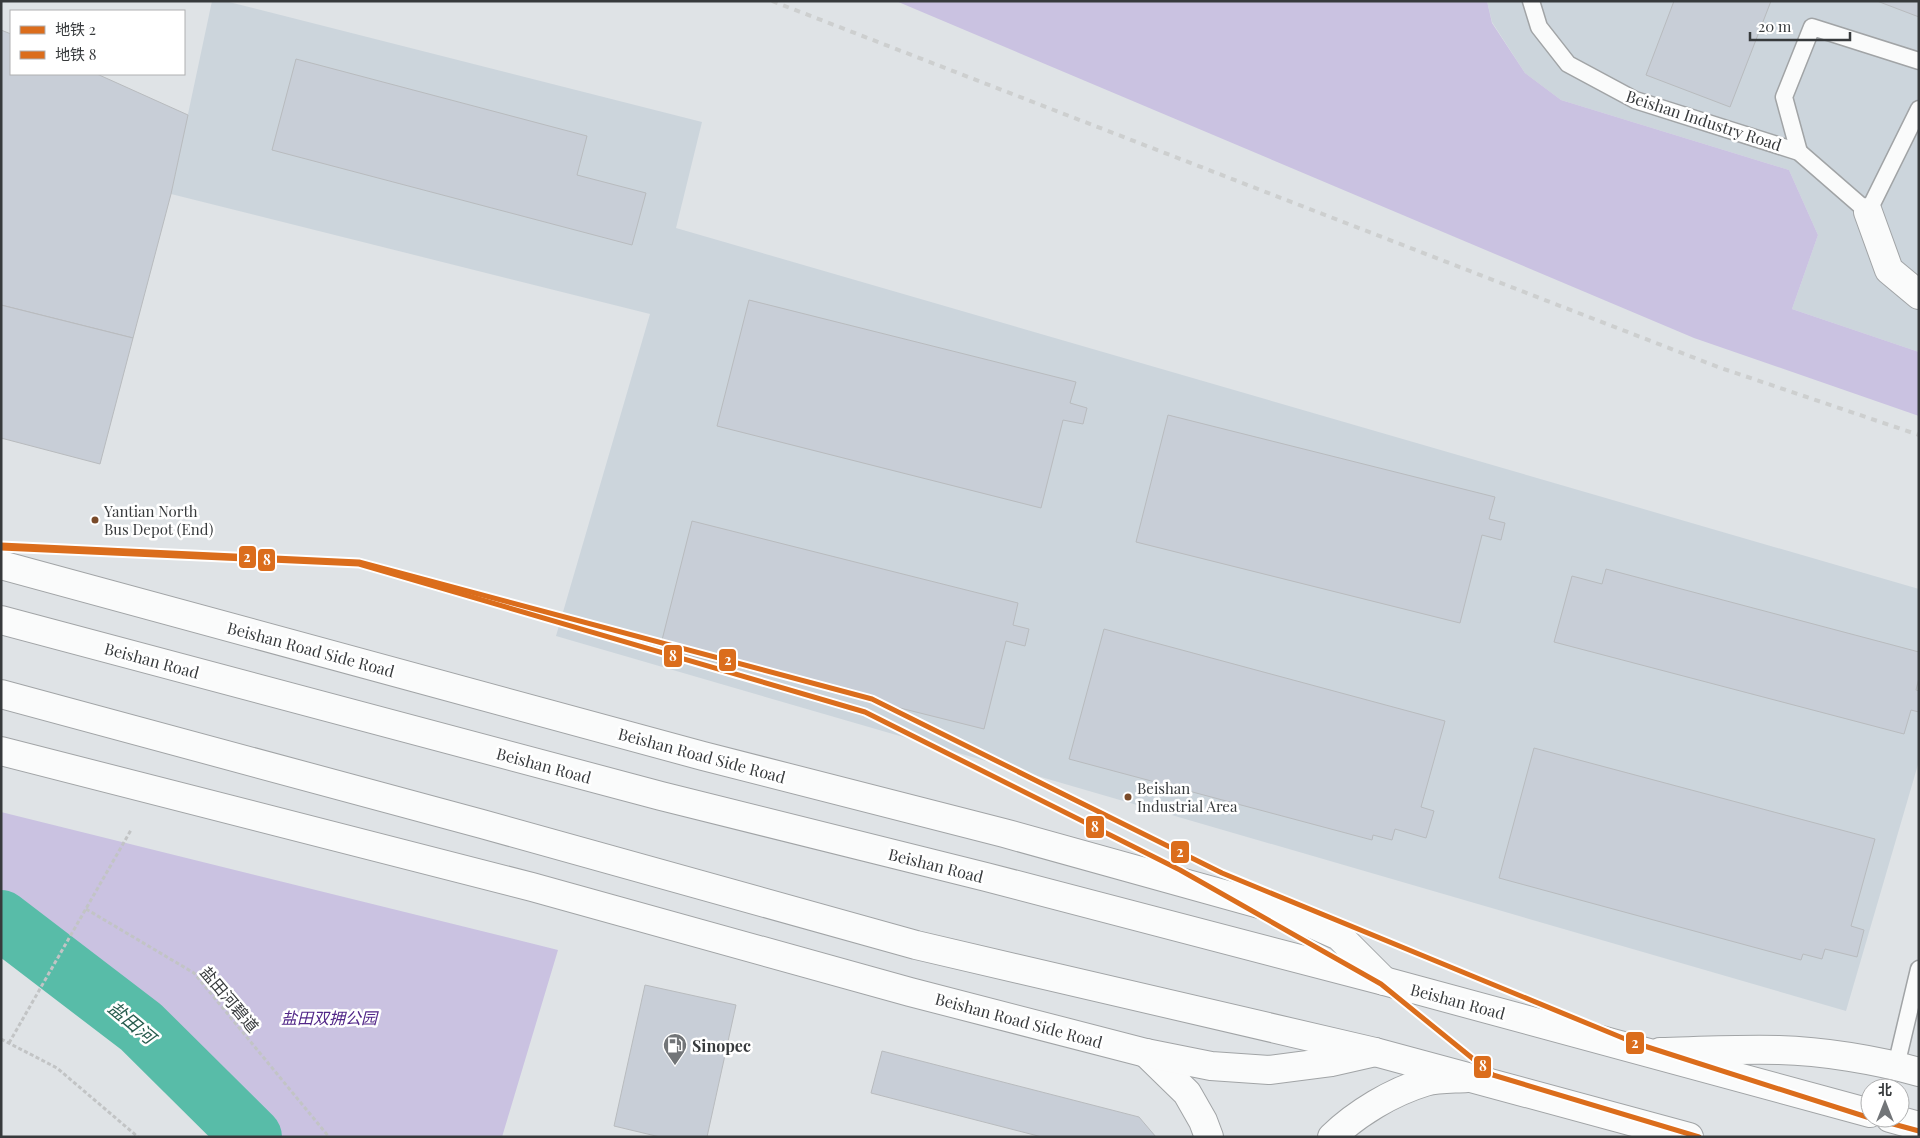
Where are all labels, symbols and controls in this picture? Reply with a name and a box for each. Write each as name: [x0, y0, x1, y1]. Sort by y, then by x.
legend: [10, 10, 185, 75]
scale bar: [1750, 10, 1850, 42]
text: 20 m: [1758, 16, 1792, 36]
text: 地铁 2: [55, 19, 96, 39]
text: 地铁 8: [55, 44, 97, 64]
street label: Beishan Industry Road: [1624, 85, 1784, 155]
place label: Yantian North Bus Depot (End): [103, 501, 214, 539]
marker: Yantian North Bus Depot (End): [90, 515, 100, 525]
line badge: 2: [238, 545, 257, 569]
text: 2: [243, 547, 251, 566]
line badge: 8: [257, 548, 276, 572]
text: 8: [263, 550, 271, 569]
street label: Beishan Road Side Road: [225, 617, 397, 681]
street label: Beishan Road: [102, 637, 202, 683]
line badge: 8: [663, 644, 683, 668]
text: 8: [669, 646, 677, 665]
line badge: 2: [718, 648, 737, 672]
text: 2: [724, 650, 732, 669]
street label: Beishan Road Side Road: [616, 723, 788, 787]
street label: Beishan Road: [494, 742, 594, 788]
place label: Beishan Industrial Area: [1137, 778, 1238, 816]
marker: Beishan Industrial Area: [1123, 792, 1133, 802]
line badge: 8: [1085, 815, 1105, 839]
text: 8: [1091, 817, 1099, 836]
line badge: 2: [1170, 840, 1190, 864]
text: 2: [1176, 842, 1184, 861]
street label: Beishan Road: [886, 843, 986, 887]
street label: 盐田河碧道: [196, 962, 264, 1036]
street label: Beishan Road: [1408, 978, 1508, 1024]
street label: Beishan Road Side Road: [933, 988, 1105, 1052]
water label: 盐田河: [104, 995, 163, 1050]
park label: 盐田双拥公园: [281, 1007, 379, 1028]
line badge: 2: [1625, 1031, 1645, 1055]
fuel station icon: Sinopec: [662, 1032, 688, 1066]
text: 2: [1631, 1033, 1639, 1052]
place label: Sinopec: [692, 1035, 751, 1056]
line badge: 8: [1473, 1055, 1492, 1079]
text: 8: [1479, 1056, 1487, 1075]
north arrow: [1860, 1078, 1910, 1128]
text: 北: [1878, 1080, 1892, 1099]

